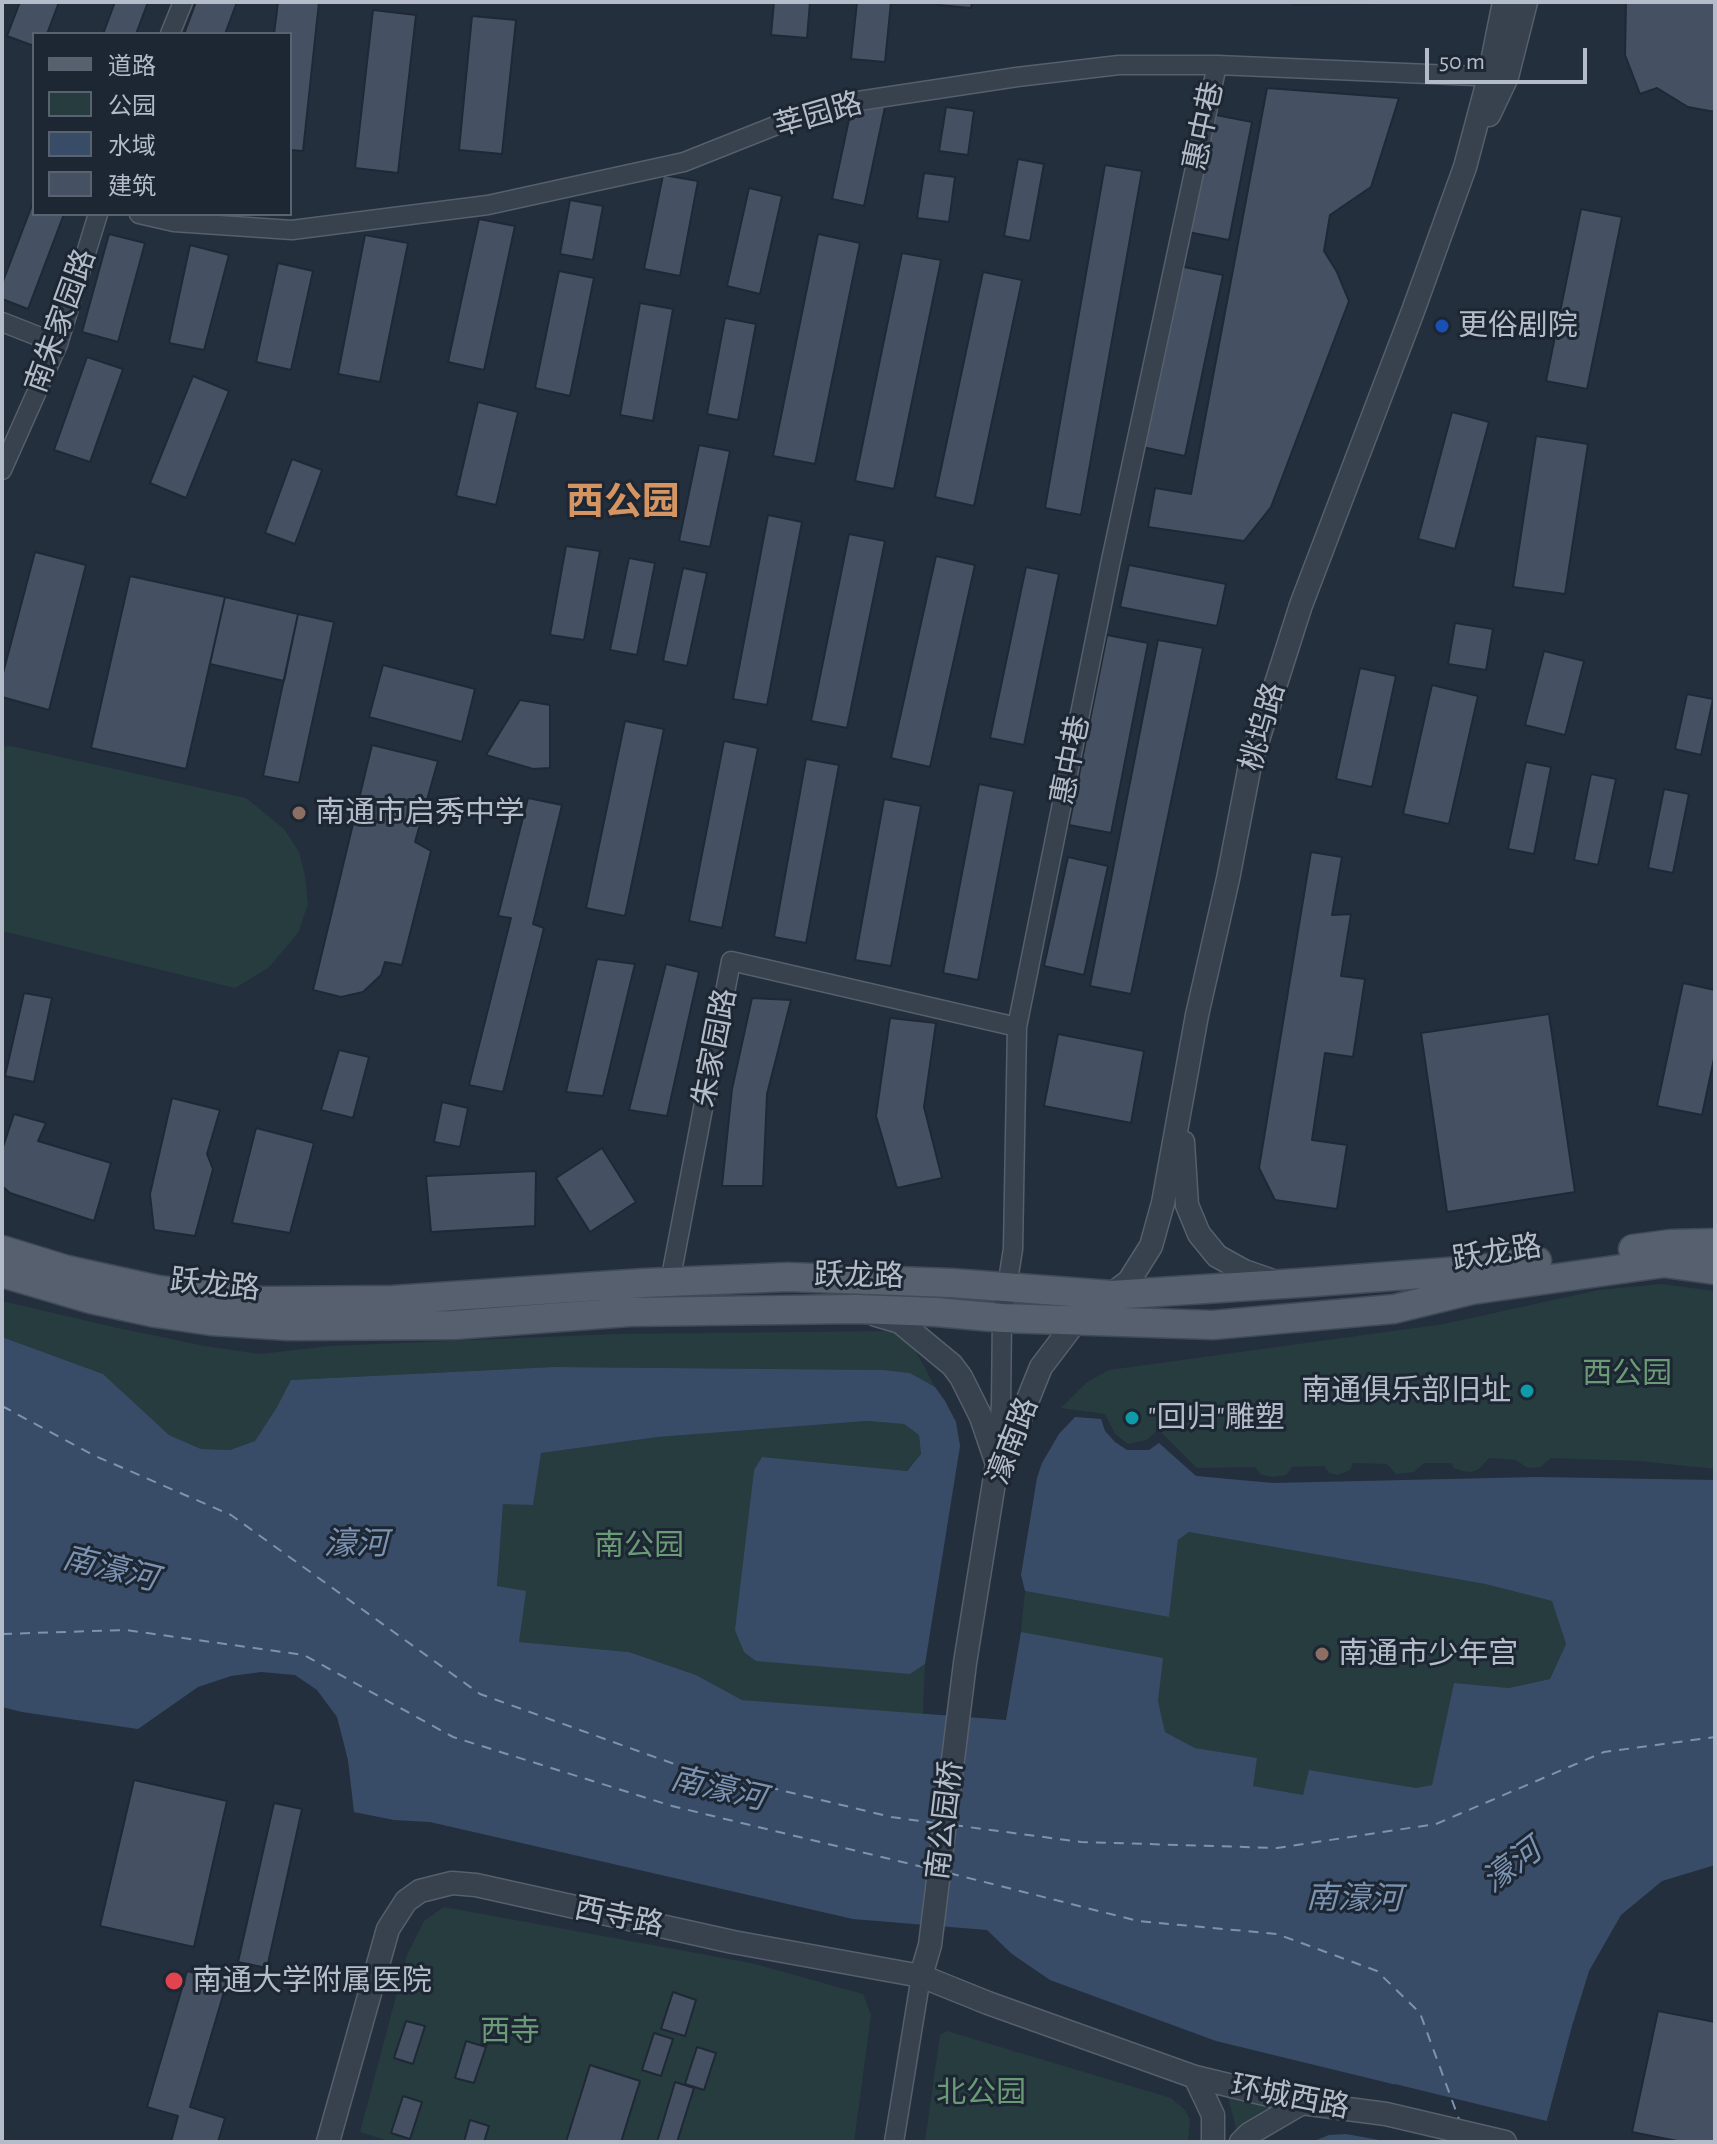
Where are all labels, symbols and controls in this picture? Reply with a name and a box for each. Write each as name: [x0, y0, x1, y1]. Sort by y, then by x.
legend: [32, 32, 292, 216]
scale bar: [1429, 32, 1591, 82]
text: 50 m: [1439, 50, 1485, 74]
text: 道路: [108, 55, 156, 79]
street label: 惠中巷: [1177, 78, 1231, 174]
street label: 莘园路: [770, 85, 866, 145]
text: 公园: [108, 95, 156, 119]
text: 水域: [108, 135, 156, 159]
text: 建筑: [108, 175, 156, 199]
street label: 南朱家园路: [18, 244, 104, 398]
place label: 更俗剧院: [1458, 308, 1578, 344]
marker: 更俗剧院: [1433, 317, 1451, 335]
district label: 西公园: [566, 480, 680, 526]
street label: 桃坞路: [1233, 679, 1293, 775]
street label: 惠中巷: [1045, 712, 1097, 808]
place label: 南通市启秀中学: [315, 795, 525, 831]
marker: 南通市启秀中学: [290, 804, 308, 822]
street label: 朱家园路: [686, 986, 744, 1110]
street label: 跃龙路: [1450, 1228, 1544, 1278]
street label: 跃龙路: [814, 1257, 904, 1295]
street label: 跃龙路: [168, 1262, 262, 1308]
park label: 西公园: [1582, 1356, 1672, 1392]
place label: 南通俱乐部旧址: [1301, 1373, 1511, 1409]
marker: 南通俱乐部旧址: [1518, 1382, 1536, 1400]
street label: 濠南路: [980, 1393, 1046, 1489]
place label: "回归"雕塑: [1148, 1400, 1285, 1436]
marker: "回归"雕塑: [1123, 1409, 1141, 1427]
water label: 濠河: [324, 1525, 388, 1563]
park label: 南公园: [594, 1528, 684, 1564]
water label: 南濠河: [59, 1539, 161, 1599]
place label: 南通市少年宫: [1338, 1636, 1518, 1672]
marker: 南通市少年宫: [1313, 1645, 1331, 1663]
street label: 南公园桥: [920, 1758, 970, 1882]
water label: 南濠河: [667, 1759, 769, 1819]
water label: 濠河: [1475, 1831, 1549, 1901]
water label: 南濠河: [1306, 1879, 1402, 1919]
street label: 西寺路: [571, 1890, 667, 1944]
place label: 南通大学附属医院: [192, 1963, 432, 1999]
marker: 南通大学附属医院: [163, 1970, 185, 1992]
park label: 西寺: [480, 2014, 540, 2050]
street label: 环城西路: [1228, 2068, 1352, 2126]
park label: 北公园: [936, 2075, 1026, 2111]

